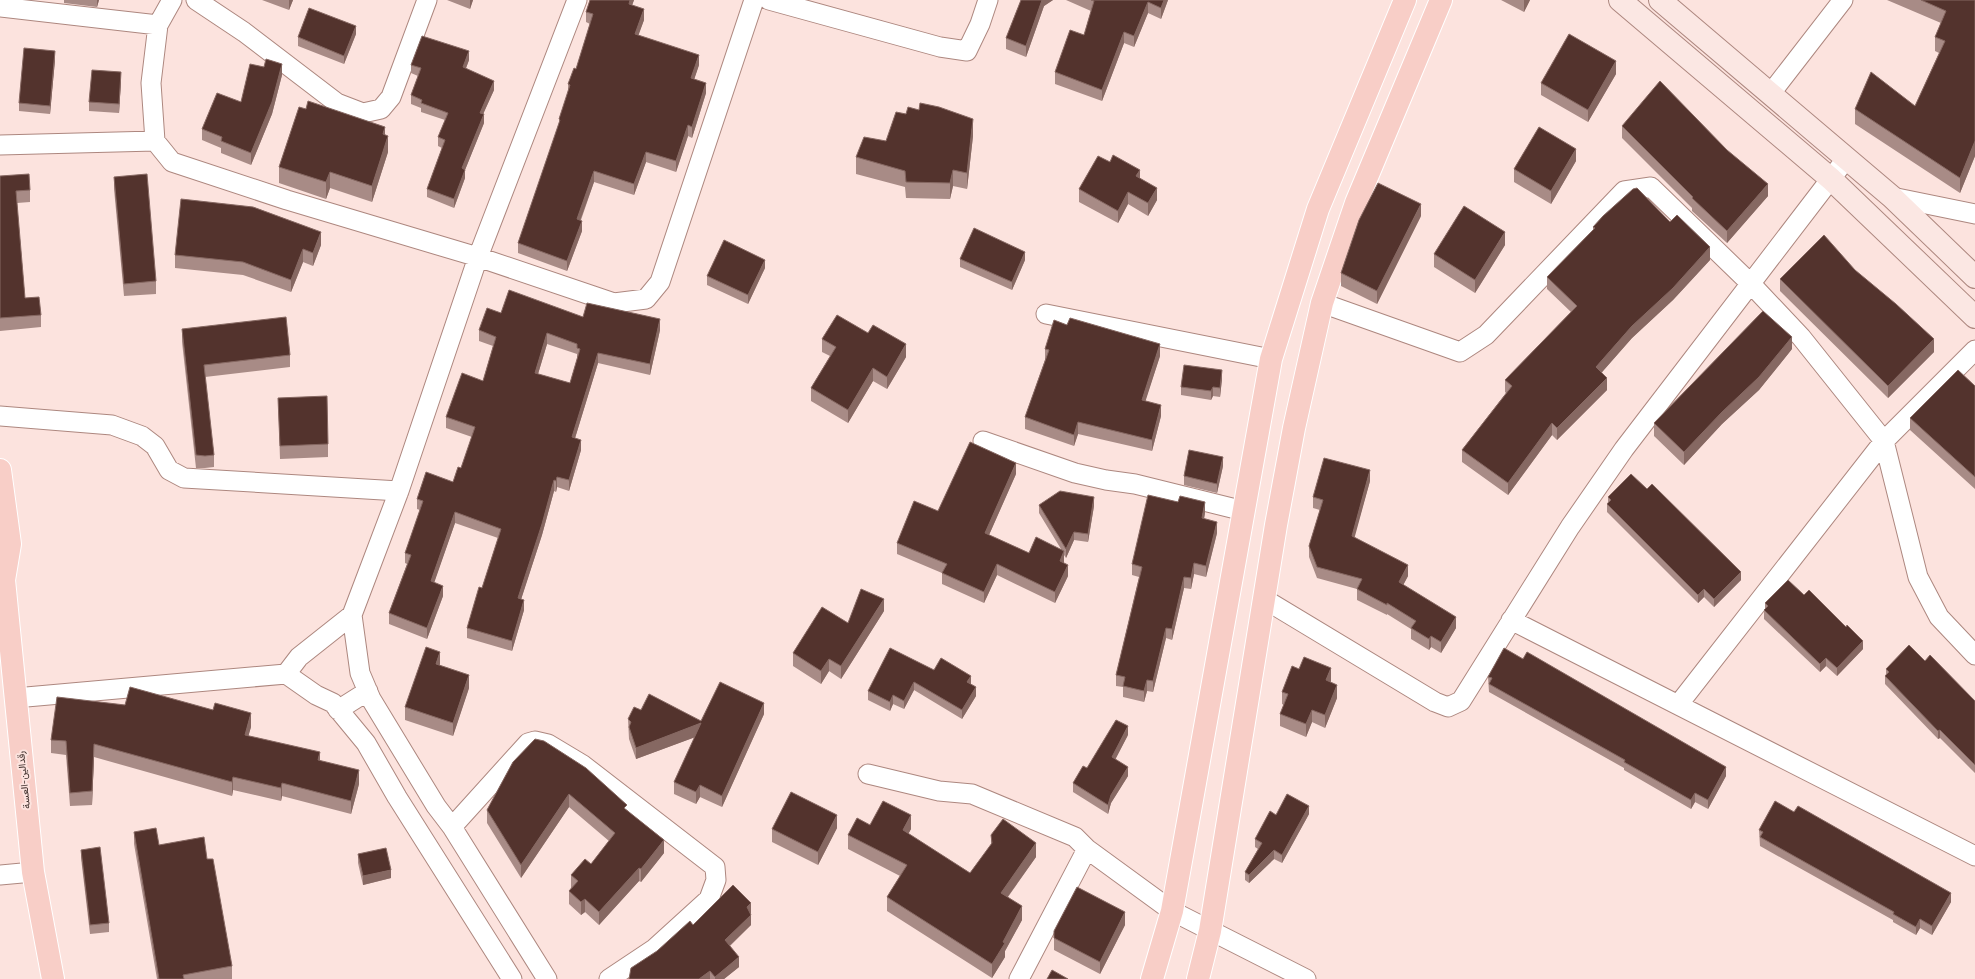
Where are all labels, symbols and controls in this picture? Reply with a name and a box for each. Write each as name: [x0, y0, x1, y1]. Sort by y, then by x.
street label: رقدالين-العسة: [13, 750, 34, 810]

